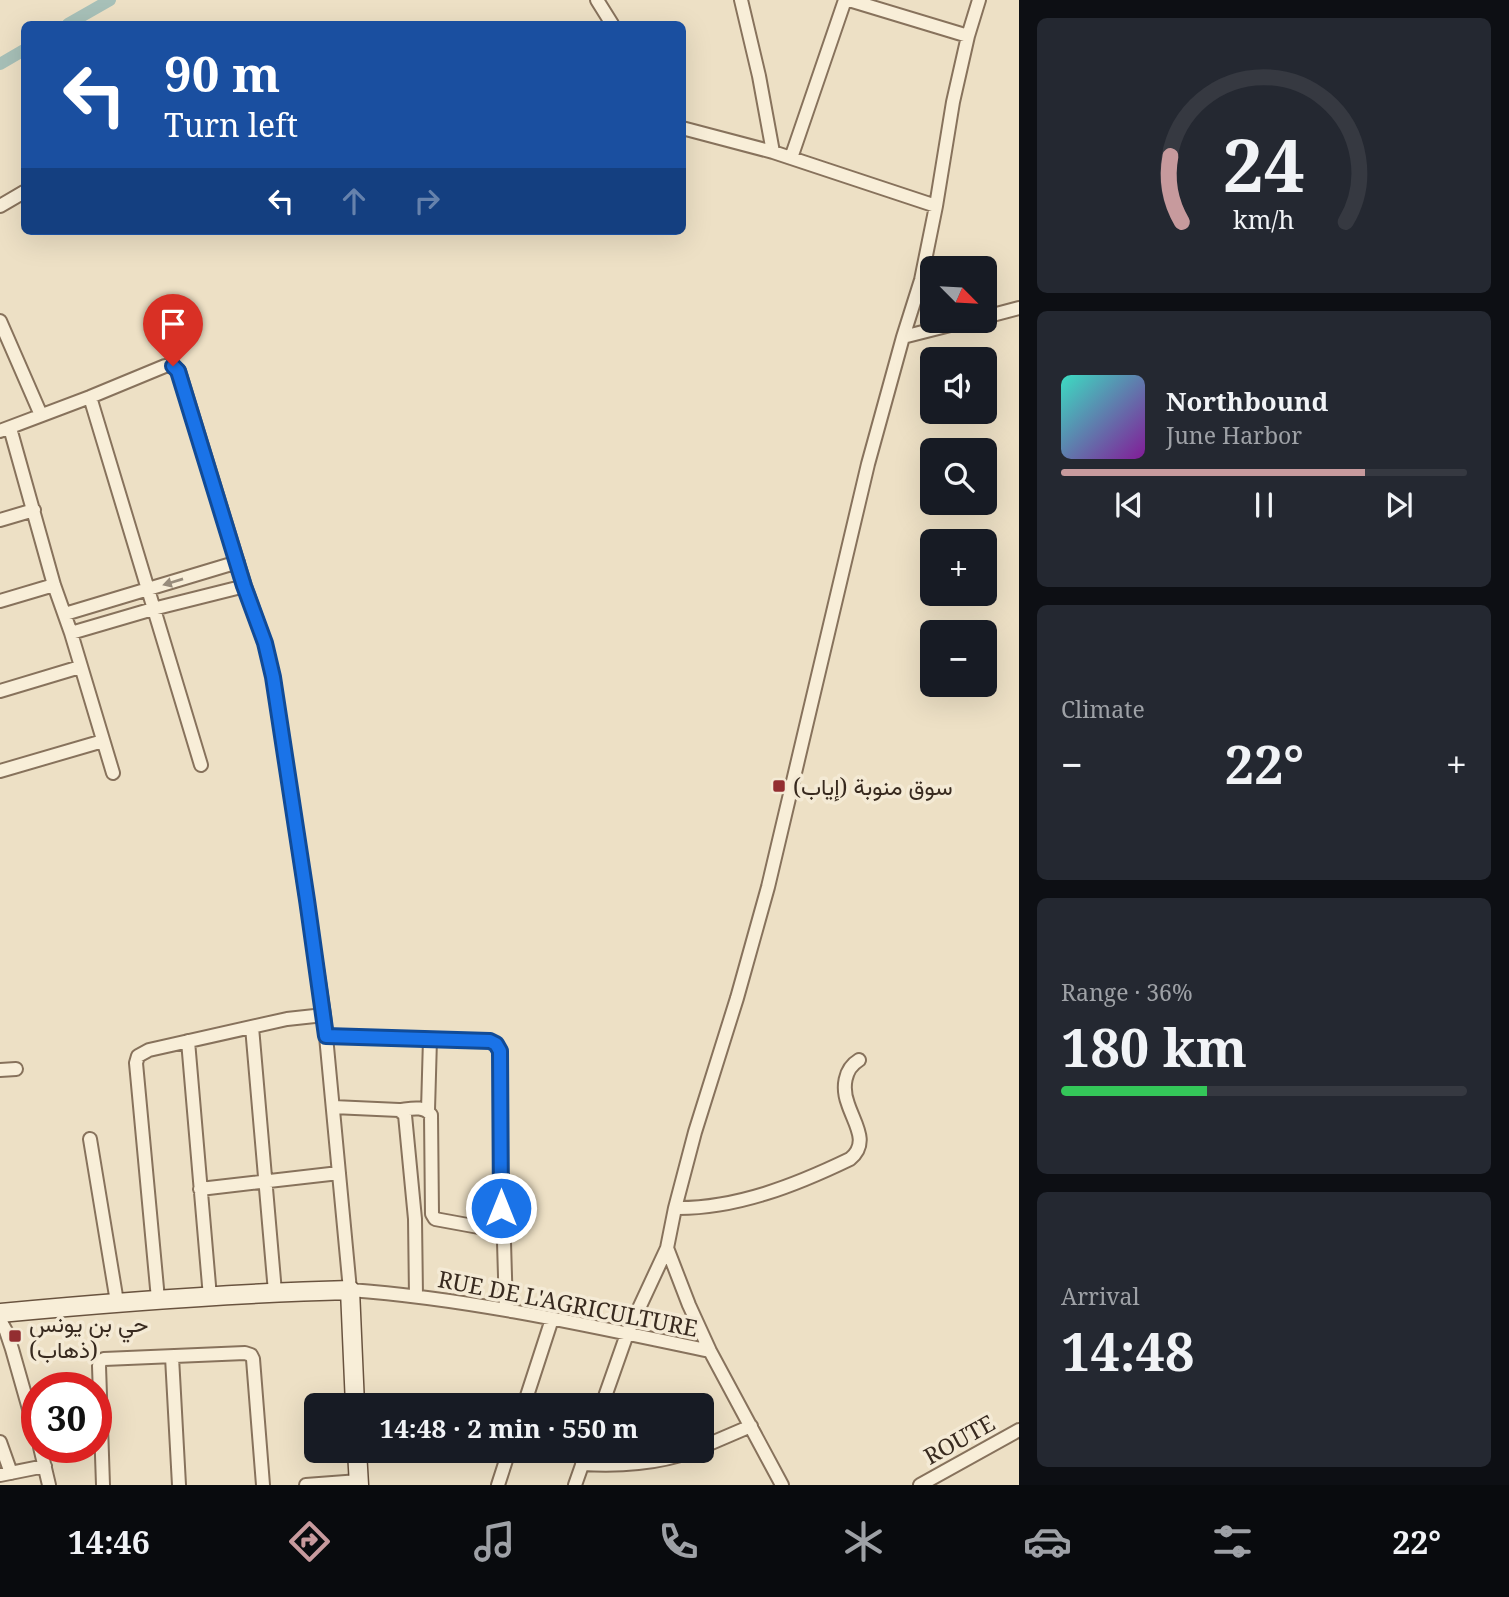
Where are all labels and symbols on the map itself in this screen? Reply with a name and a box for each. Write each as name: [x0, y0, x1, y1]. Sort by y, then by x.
north arrow: [920, 256, 998, 332]
pin: [143, 294, 203, 366]
one-way arrow: [162, 578, 183, 588]
place label: سوق منوبة (إياب): [793, 770, 953, 802]
marker: سوق منوبة (إياب): [771, 778, 787, 794]
position arrow: [464, 1171, 538, 1245]
street label: RUE DE L'AGRICULTURE: [435, 1262, 701, 1344]
place label: حي بن يونس (ذهاب): [29, 1307, 148, 1365]
marker: حي بن يونس (ذهاب): [7, 1328, 23, 1344]
speed limit sign: 30: [21, 1372, 112, 1463]
street label: ROUTE: [918, 1406, 1000, 1472]

